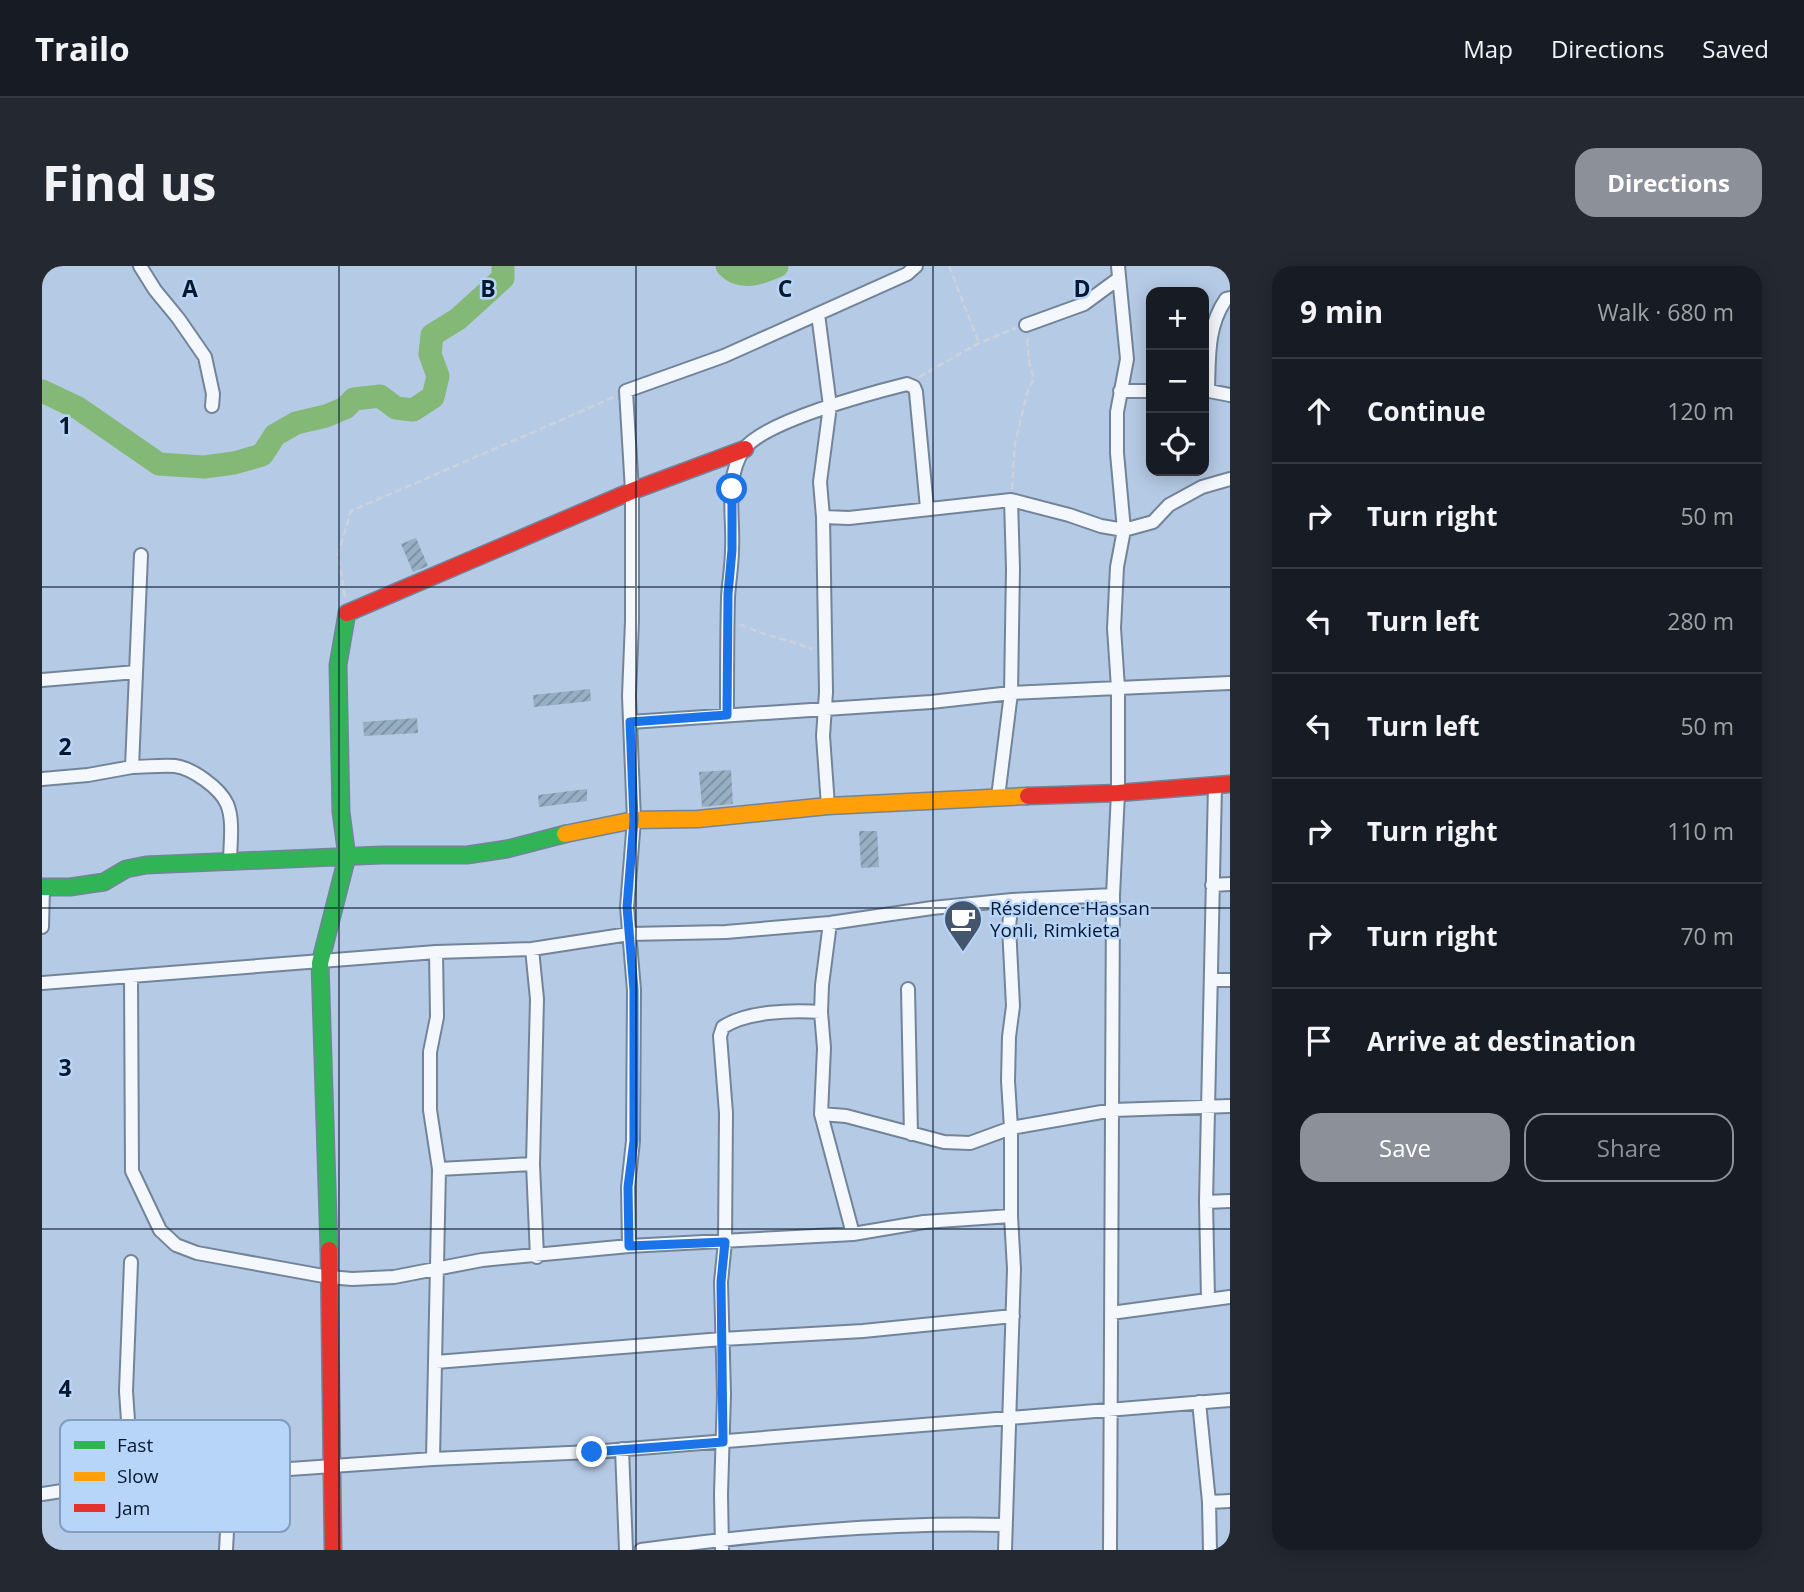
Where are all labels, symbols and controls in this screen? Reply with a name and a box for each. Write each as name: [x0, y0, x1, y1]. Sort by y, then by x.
text: Trailo: [35, 26, 130, 71]
text: Map: [1463, 32, 1513, 65]
text: Directions: [1551, 32, 1664, 65]
text: Saved: [1702, 32, 1769, 65]
button: Directions: [1575, 148, 1762, 217]
text: Find us: [42, 149, 216, 215]
text: A: [182, 272, 198, 304]
text: B: [480, 272, 496, 304]
text: C: [778, 272, 792, 304]
text: D: [1073, 272, 1091, 304]
map controls: [1146, 287, 1209, 476]
button: +: [1146, 287, 1209, 350]
text: 9 min: [1300, 291, 1383, 332]
text: Walk · 680 m: [1597, 296, 1734, 328]
button: −: [1146, 350, 1209, 413]
icon: ahead: [1300, 392, 1338, 430]
text: Continue: [1367, 393, 1486, 429]
text: 120 m: [1667, 395, 1734, 427]
text: 1: [58, 409, 72, 441]
button: locate: [1146, 413, 1209, 476]
route start: [716, 473, 747, 504]
icon: right: [1300, 497, 1338, 535]
text: Turn right: [1367, 498, 1498, 534]
text: 50 m: [1680, 500, 1734, 532]
icon: left: [1300, 602, 1338, 640]
text: Turn left: [1367, 603, 1479, 639]
text: 280 m: [1667, 605, 1734, 637]
icon: left: [1300, 707, 1338, 745]
text: Turn left: [1367, 708, 1479, 744]
text: 50 m: [1680, 710, 1734, 742]
text: 2: [58, 730, 72, 762]
icon: right: [1300, 812, 1338, 850]
text: Turn right: [1367, 813, 1498, 849]
text: 110 m: [1667, 815, 1734, 847]
place label: Résidence Hassan Yonli, Rimkieta: [990, 895, 1150, 943]
cafe icon: Résidence Hassan Yonli, Rimkieta: [942, 898, 984, 953]
icon: right: [1300, 917, 1338, 955]
text: Turn right: [1367, 918, 1498, 954]
text: 70 m: [1680, 920, 1734, 952]
icon: arrive: [1300, 1022, 1338, 1060]
text: Arrive at destination: [1367, 1023, 1636, 1059]
text: 3: [58, 1051, 72, 1083]
button: Save: [1300, 1113, 1510, 1182]
button: Share: [1524, 1113, 1734, 1182]
text: 4: [58, 1372, 72, 1404]
legend: [60, 1420, 290, 1532]
text: Fast: [117, 1432, 153, 1458]
route end: [576, 1436, 607, 1467]
text: Slow: [117, 1463, 159, 1489]
text: Jam: [115, 1495, 150, 1521]

